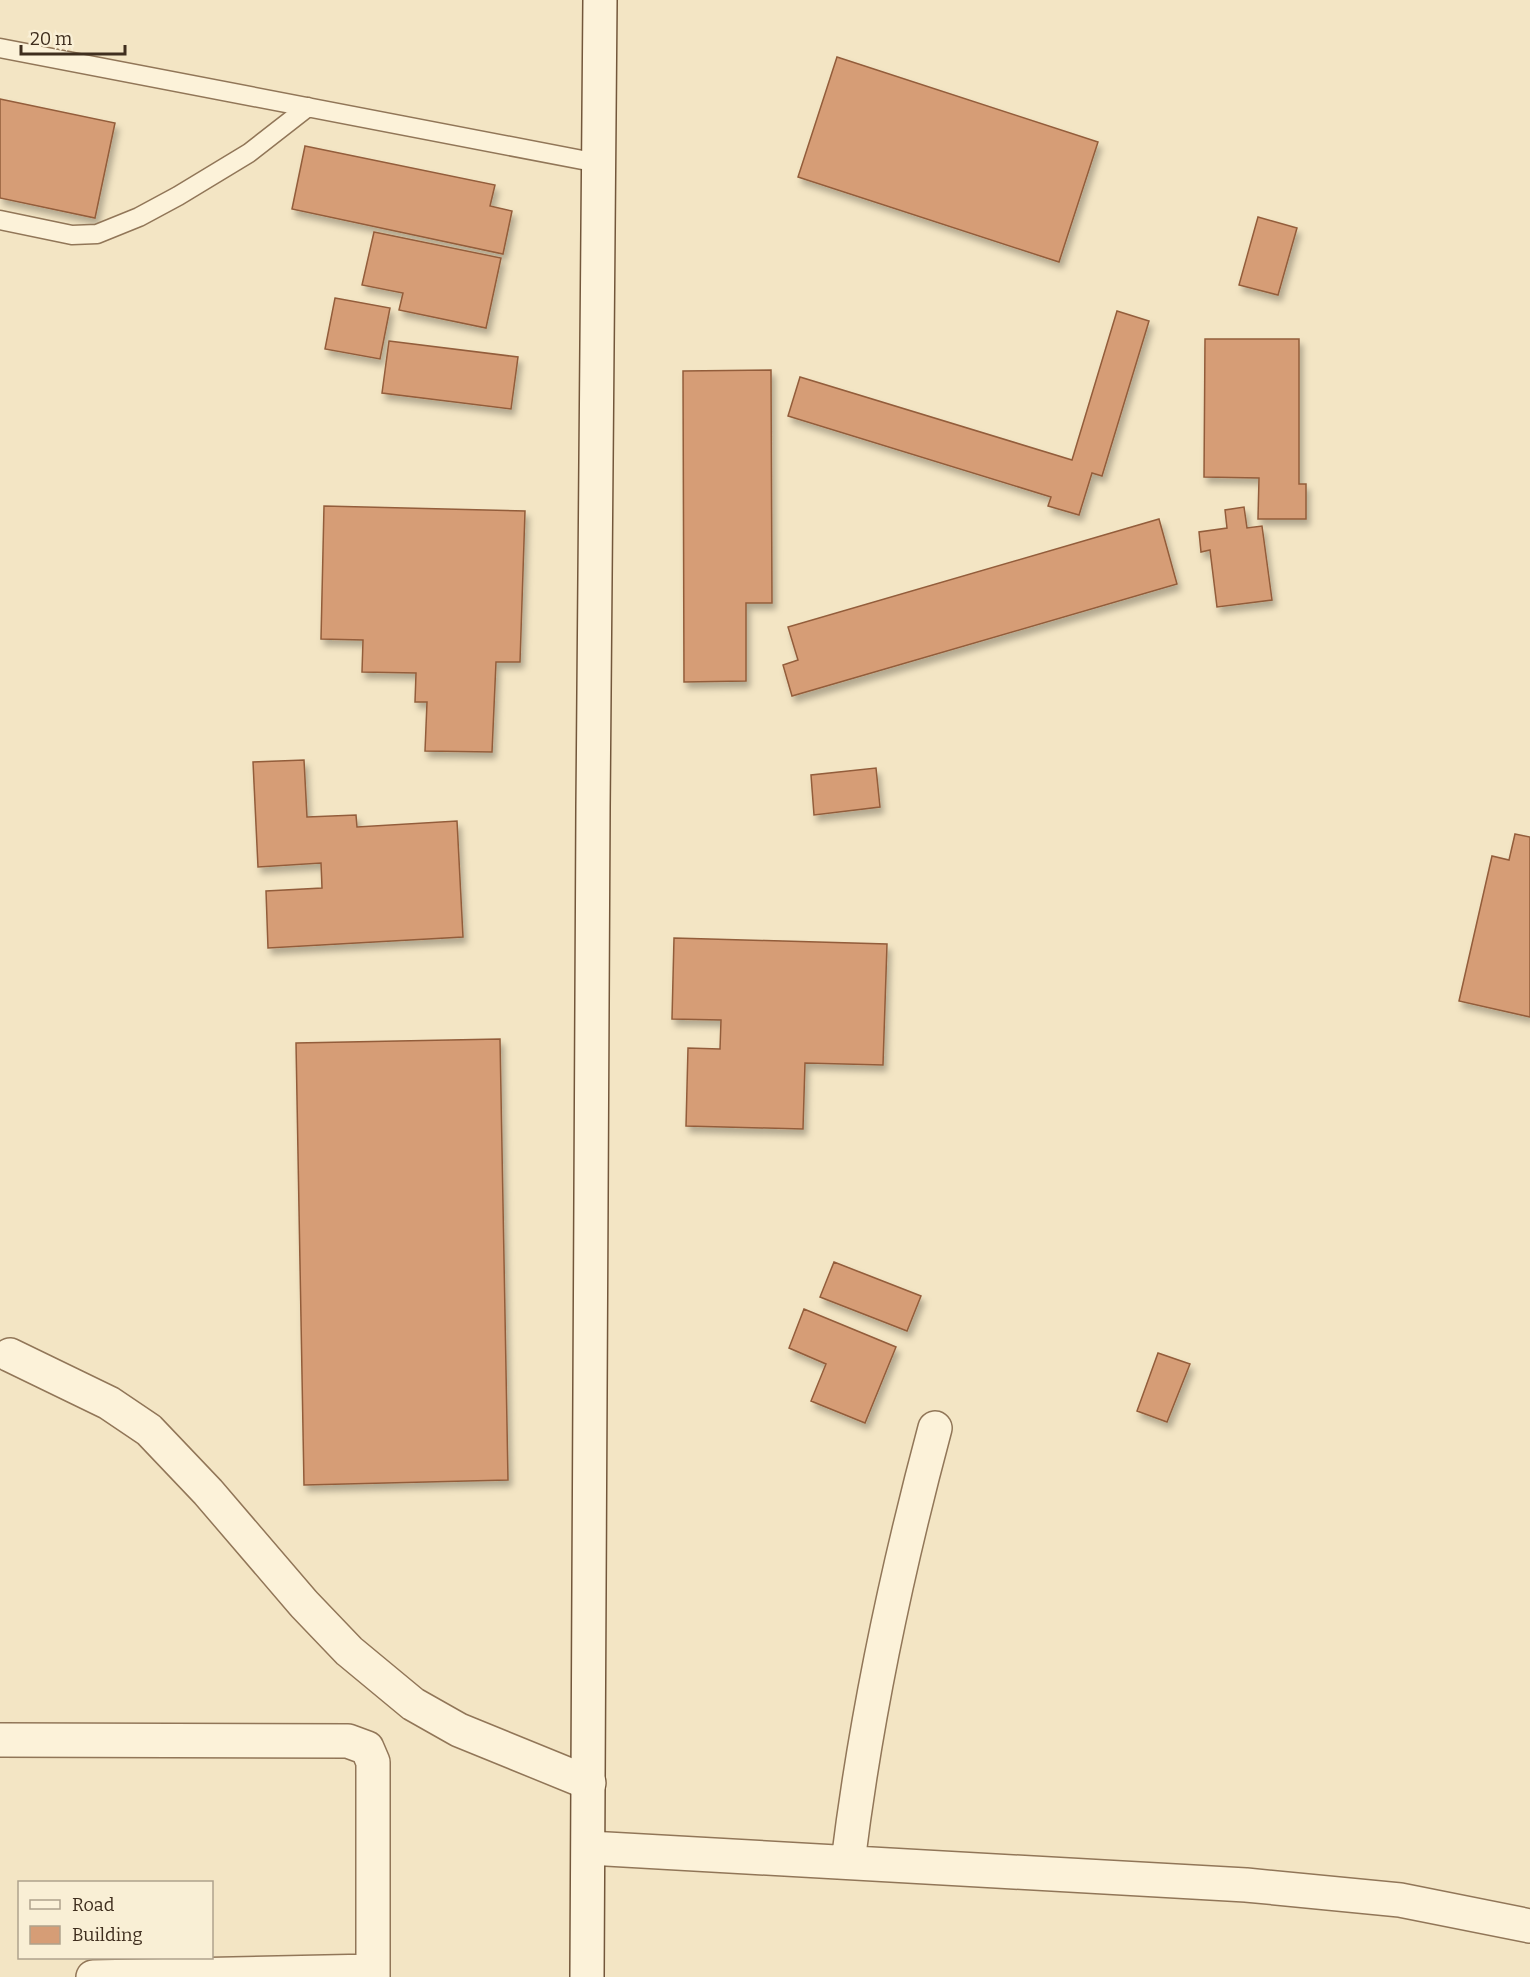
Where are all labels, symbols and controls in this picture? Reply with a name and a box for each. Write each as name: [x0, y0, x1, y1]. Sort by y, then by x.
scale bar: [21, 18, 124, 56]
text: 20 m: [30, 28, 72, 50]
legend: [18, 1881, 213, 1959]
text: Road: [72, 1894, 115, 1916]
text: Building: [72, 1924, 143, 1946]

